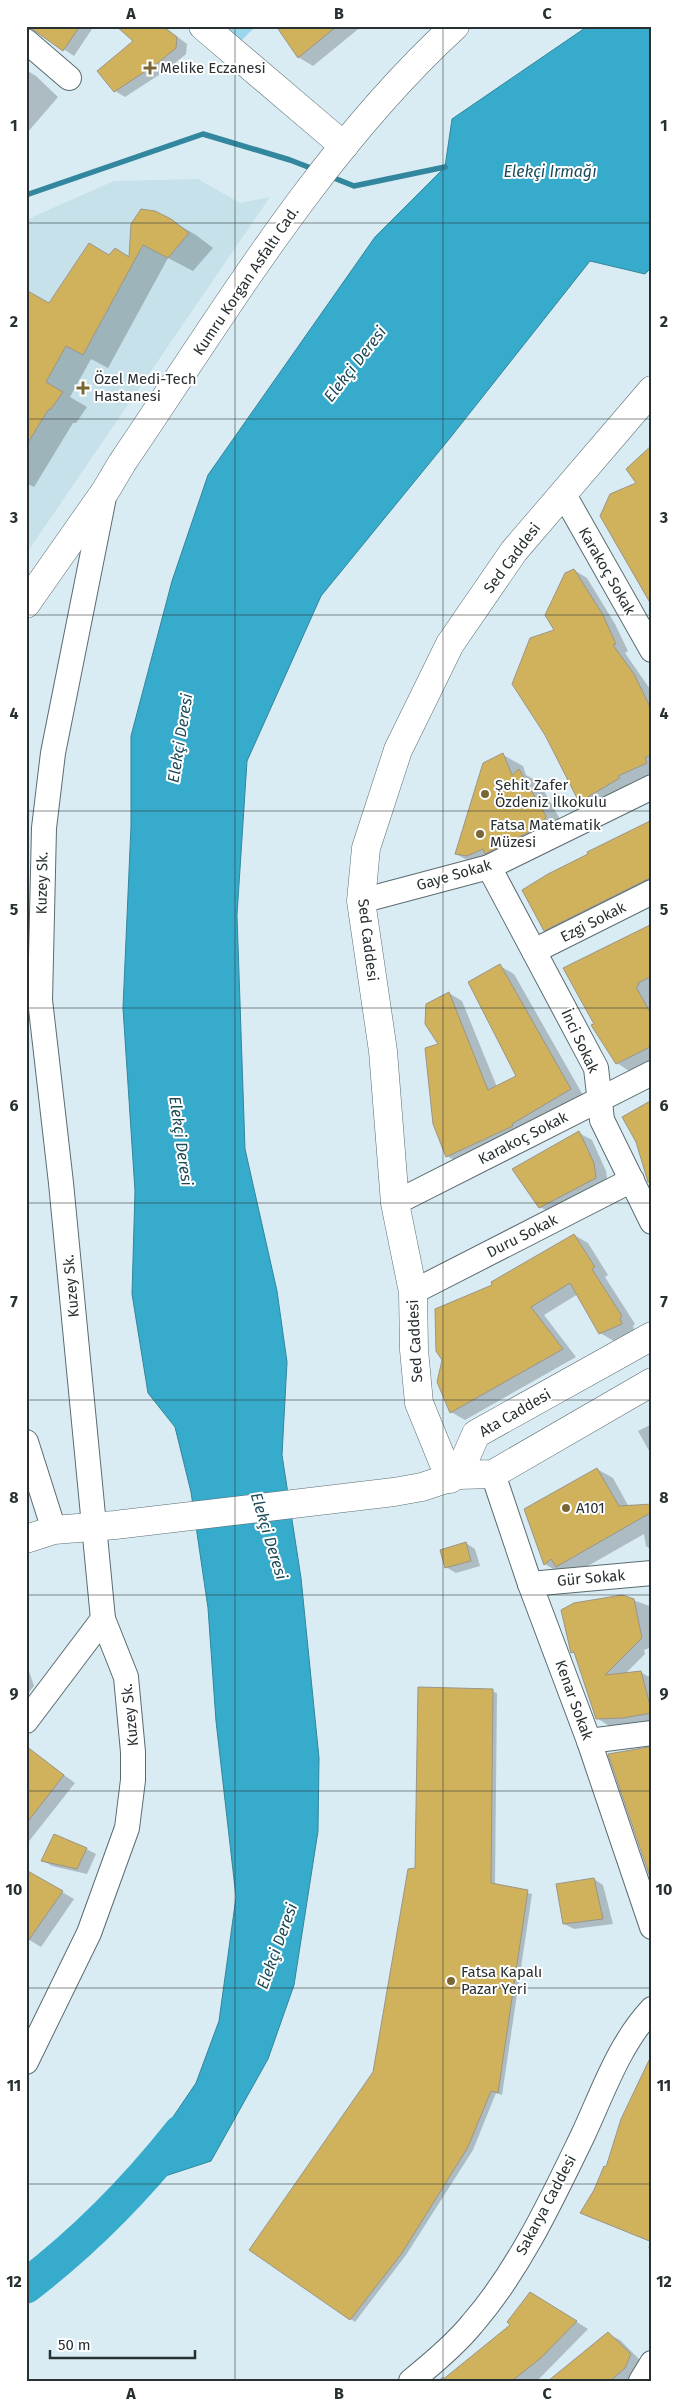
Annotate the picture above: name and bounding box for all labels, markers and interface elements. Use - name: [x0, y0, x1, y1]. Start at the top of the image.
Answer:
- text: A: [125, 4, 136, 23]
- text: B: [334, 4, 344, 23]
- text: C: [542, 4, 552, 23]
- place label: Melike Eczanesi: [160, 59, 266, 77]
- marker: Melike Eczanesi: [144, 62, 156, 74]
- text: 1: [10, 116, 18, 135]
- text: 1: [660, 116, 668, 135]
- water label: Elekçi Irmağı: [503, 162, 597, 182]
- street label: Kumru Korgan Asfaltı Cad.: [189, 203, 303, 359]
- text: 2: [10, 312, 18, 331]
- text: 2: [660, 312, 668, 331]
- water label: Elekçi Deresi: [320, 322, 391, 406]
- place label: Özel Medi-Tech Hastanesi: [94, 370, 197, 405]
- marker: Özel Medi-Tech Hastanesi: [76, 381, 90, 395]
- text: 3: [9, 508, 18, 527]
- text: 3: [659, 508, 668, 527]
- street label: Sed Caddesi: [480, 519, 544, 597]
- street label: Karakoç Sokak: [575, 524, 639, 618]
- water label: Elekçi Deresi: [164, 691, 198, 784]
- text: 4: [9, 704, 19, 723]
- text: 4: [659, 704, 669, 723]
- place label: Şehit Zafer Özdeniz İlkokulu: [495, 776, 607, 811]
- marker: Şehit Zafer Özdeniz İlkokulu: [479, 788, 491, 800]
- place label: Fatsa Matematik Müzesi: [490, 816, 601, 851]
- marker: Fatsa Matematik Müzesi: [474, 828, 486, 840]
- street label: Kuzey Sk.: [32, 851, 52, 915]
- street label: Gaye Sokak: [414, 856, 494, 894]
- street label: Sed Caddesi: [354, 898, 382, 982]
- street label: Ezgi Sokak: [557, 898, 629, 946]
- text: 5: [10, 900, 19, 919]
- text: 5: [660, 900, 669, 919]
- street label: İnci Sokak: [557, 1006, 603, 1076]
- water label: Elekçi Deresi: [164, 1095, 197, 1188]
- text: 6: [9, 1096, 19, 1115]
- text: 6: [659, 1096, 669, 1115]
- street label: Karakoç Sokak: [475, 1108, 571, 1168]
- street label: Duru Sokak: [484, 1210, 561, 1262]
- street label: Kuzey Sk.: [59, 1254, 83, 1318]
- text: 7: [10, 1292, 18, 1311]
- text: 7: [660, 1292, 668, 1311]
- street label: Sed Caddesi: [404, 1299, 426, 1383]
- street label: Ata Caddesi: [476, 1385, 554, 1441]
- text: 8: [9, 1488, 19, 1507]
- text: 8: [659, 1488, 669, 1507]
- water label: Elekçi Deresi: [246, 1490, 291, 1583]
- place label: A101: [576, 1499, 605, 1517]
- marker: A101: [560, 1502, 572, 1514]
- street label: Gür Sokak: [556, 1566, 626, 1590]
- street label: Kenar Sokak: [551, 1658, 597, 1743]
- street label: Kuzey Sk.: [118, 1683, 142, 1747]
- text: 9: [10, 1684, 19, 1703]
- text: 9: [660, 1684, 669, 1703]
- text: 10: [6, 1880, 22, 1899]
- text: 10: [656, 1880, 672, 1899]
- water label: Elekçi Deresi: [253, 1900, 302, 1992]
- place label: Fatsa Kapalı Pazar Yeri: [461, 1963, 542, 1998]
- marker: Fatsa Kapalı Pazar Yeri: [445, 1975, 457, 1987]
- text: 11: [7, 2076, 21, 2095]
- text: 11: [657, 2076, 671, 2095]
- street label: Sakarya Caddesi: [512, 2152, 580, 2258]
- text: 12: [6, 2272, 22, 2291]
- text: 12: [656, 2272, 672, 2291]
- scale bar: [50, 2327, 195, 2359]
- text: 50 m: [58, 2336, 91, 2354]
- text: A: [125, 2384, 136, 2403]
- text: B: [334, 2384, 344, 2403]
- text: C: [542, 2384, 552, 2403]

